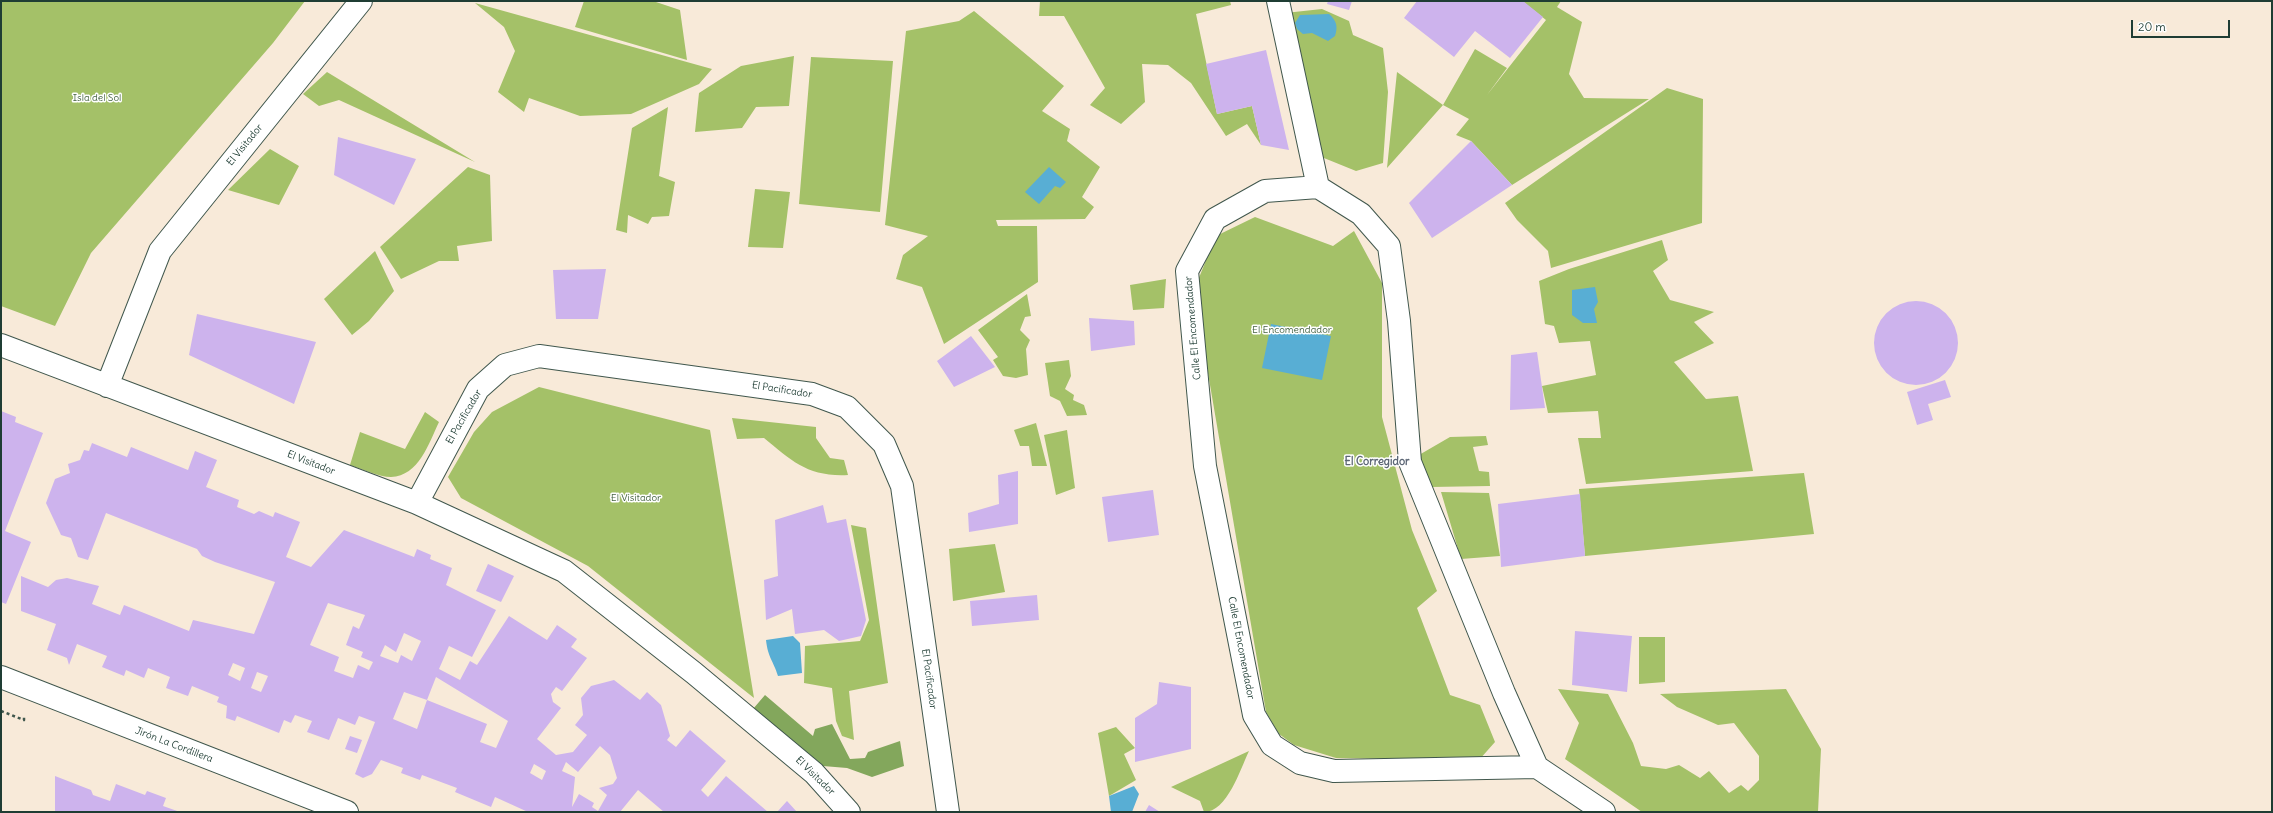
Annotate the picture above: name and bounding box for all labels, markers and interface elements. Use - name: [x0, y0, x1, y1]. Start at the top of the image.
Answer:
- scale bar: [2133, 12, 2232, 38]
- text: 20 m: [2138, 19, 2166, 34]
- park label: Isla del Sol: [73, 92, 121, 104]
- street label: El Visitador: [224, 122, 266, 168]
- street label: Calle El Encomendador: [1182, 276, 1204, 380]
- park label: El Encomendador: [1252, 324, 1332, 336]
- street label: El Pacificador: [751, 379, 813, 401]
- street label: El Pacificador: [444, 388, 484, 446]
- street label: El Visitador: [285, 448, 337, 478]
- district label: El Corregidor: [1344, 455, 1410, 469]
- park label: El Visitador: [611, 492, 661, 504]
- street label: Calle El Encomendador: [1225, 596, 1257, 700]
- street label: El Pacificador: [919, 648, 939, 710]
- street label: Jirón La Cordillera: [133, 725, 215, 765]
- street label: El Visitador: [793, 754, 837, 798]

